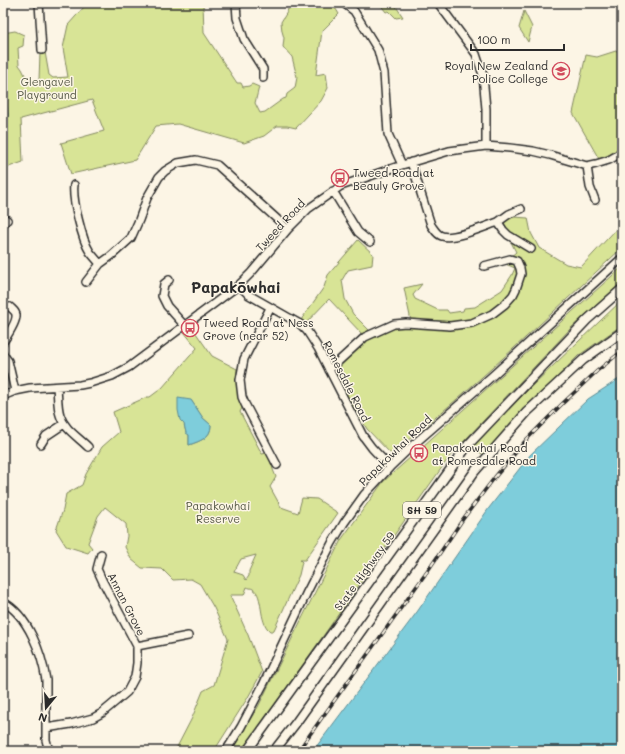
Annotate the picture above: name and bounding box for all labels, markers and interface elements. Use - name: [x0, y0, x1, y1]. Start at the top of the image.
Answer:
- scale bar: [471, 26, 564, 52]
- text: 100 m: [477, 31, 511, 47]
- place label: Royal New Zealand Police College: [445, 58, 548, 86]
- school or university icon: Royal New Zealand Police College: [551, 61, 571, 81]
- park label: Glengavel Playground: [17, 74, 77, 102]
- place label: Tweed Road at Beauly Grove: [353, 165, 435, 193]
- bus stop icon: Tweed Road at Beauly Grove: [330, 168, 350, 188]
- street label: Tweed Road: [252, 196, 308, 254]
- district label: Papakōwhai: [191, 277, 281, 297]
- place label: Tweed Road at Ness Grove (near 52): [203, 315, 314, 343]
- bus stop icon: Tweed Road at Ness Grove (near 52): [180, 318, 200, 338]
- street label: Romesdale Road: [320, 338, 374, 424]
- street label: Papakowhai Road: [355, 411, 435, 489]
- place label: Papakowhai Road at Romesdale Road: [432, 440, 536, 468]
- bus stop icon: Papakowhai Road at Romesdale Road: [409, 443, 429, 463]
- park label: Papakowhai Reserve: [186, 498, 250, 526]
- road number: SH 59: [403, 502, 441, 518]
- street label: State Highway 59: [330, 528, 398, 614]
- street label: Annan Grove: [105, 570, 149, 638]
- north arrow: [26, 688, 66, 728]
- text: N: [36, 710, 49, 726]

